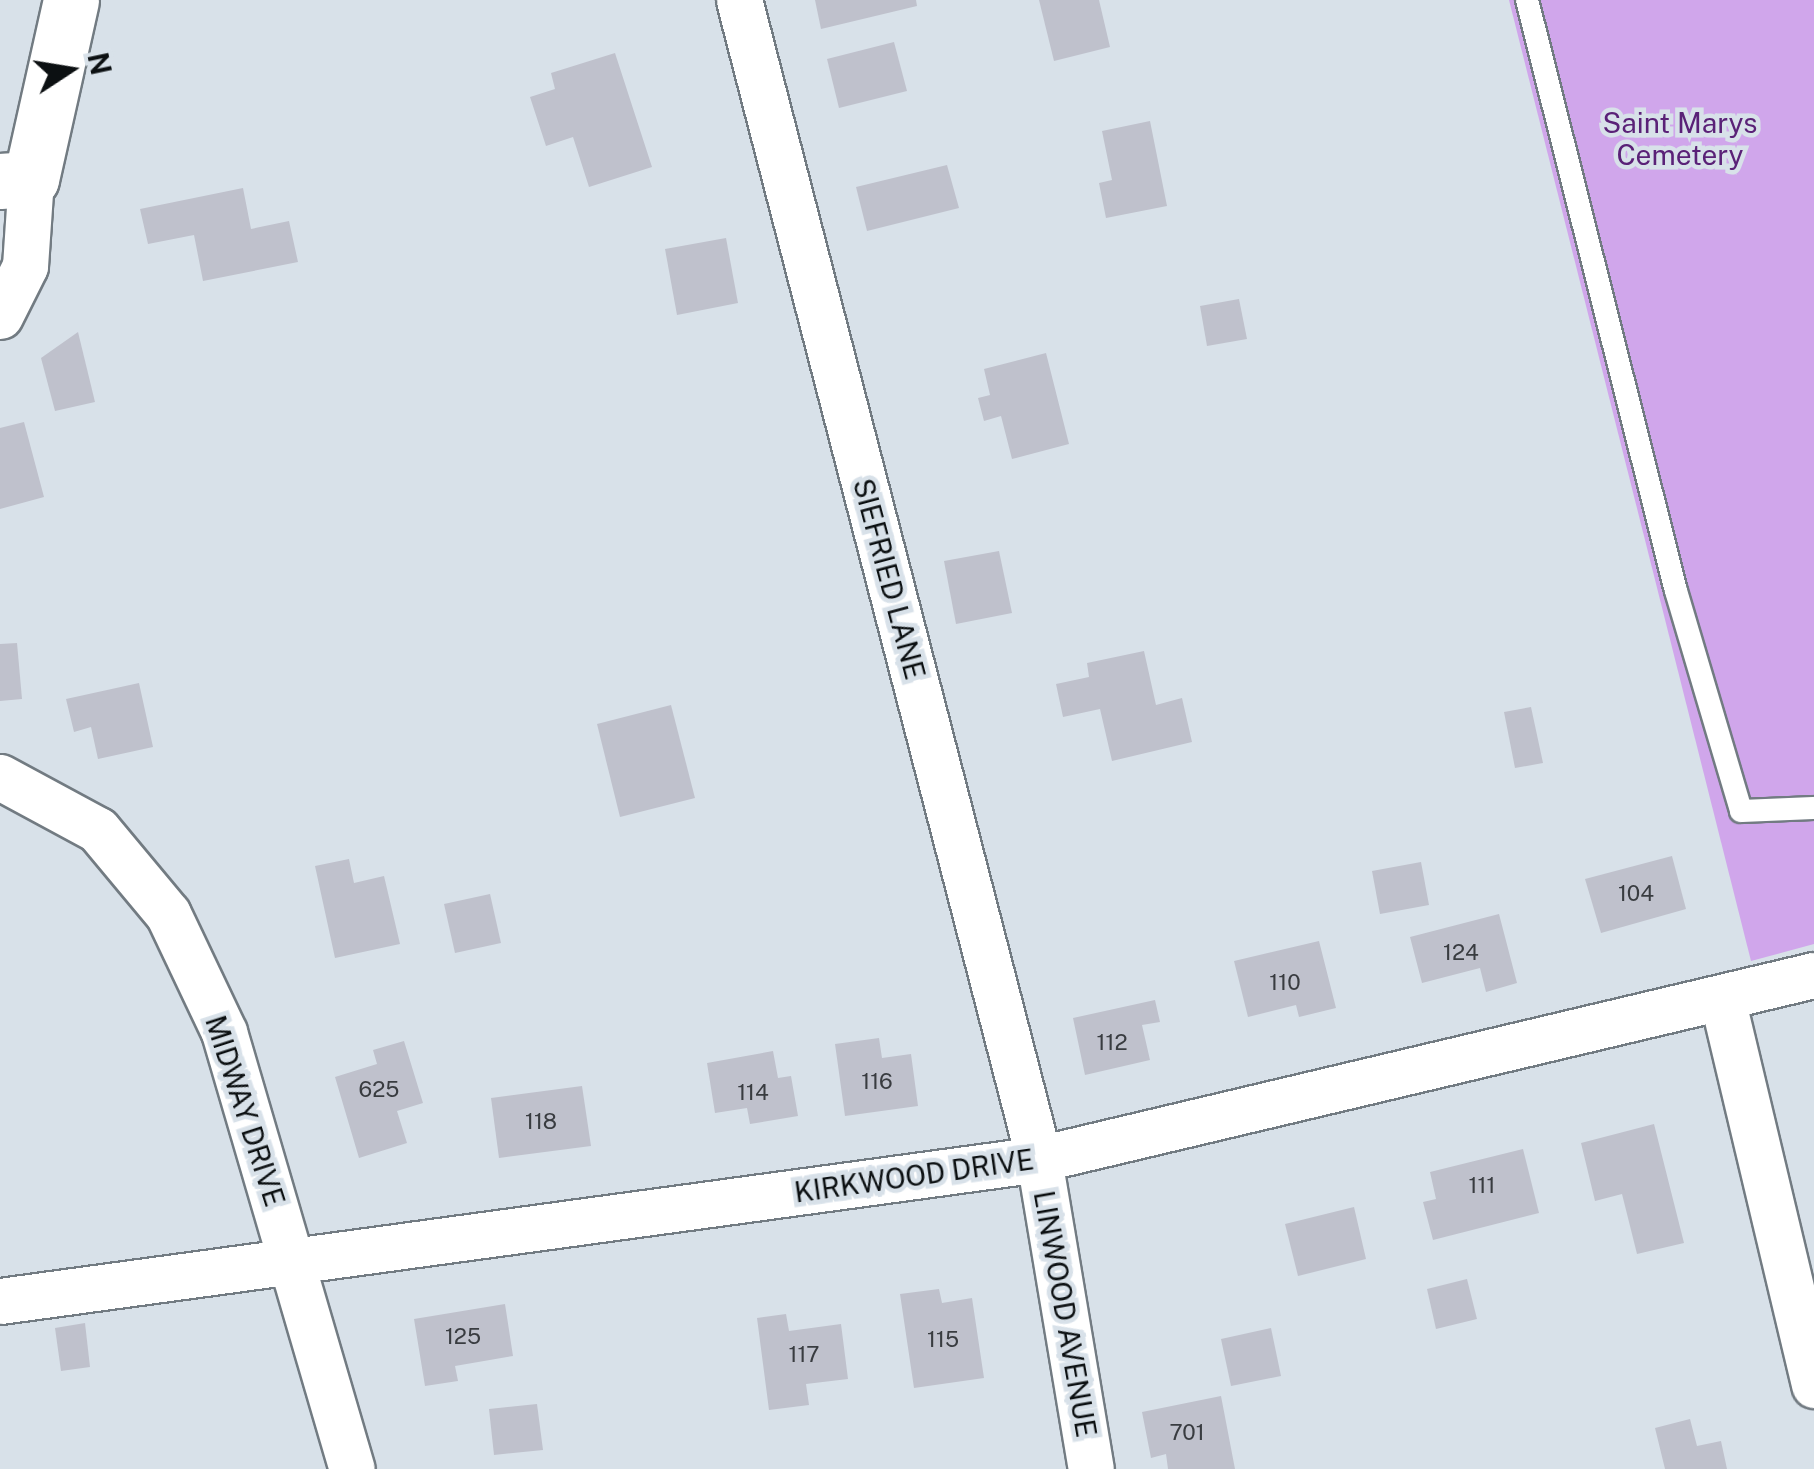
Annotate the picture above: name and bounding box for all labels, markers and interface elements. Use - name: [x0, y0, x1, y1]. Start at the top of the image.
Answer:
- north arrow: [20, 20, 120, 120]
- text: N: [81, 50, 118, 78]
- park label: Saint Marys Cemetery: [1603, 106, 1757, 172]
- street label: SIEFRIED LANE: [846, 475, 932, 683]
- house number: 104: [1618, 881, 1654, 907]
- house number: 124: [1443, 940, 1479, 966]
- house number: 110: [1269, 970, 1301, 996]
- street label: MIDWAY DRIVE: [198, 1011, 292, 1211]
- house number: 112: [1096, 1030, 1128, 1056]
- house number: 116: [861, 1069, 893, 1095]
- house number: 625: [359, 1077, 399, 1103]
- house number: 114: [737, 1080, 769, 1106]
- house number: 118: [525, 1109, 557, 1135]
- street label: KIRKWOOD DRIVE: [792, 1143, 1036, 1209]
- house number: 111: [1469, 1173, 1495, 1199]
- street label: LINWOOD AVENUE: [1027, 1188, 1103, 1440]
- house number: 125: [445, 1324, 481, 1350]
- house number: 115: [927, 1327, 959, 1353]
- house number: 117: [788, 1342, 820, 1368]
- house number: 701: [1169, 1420, 1205, 1446]

